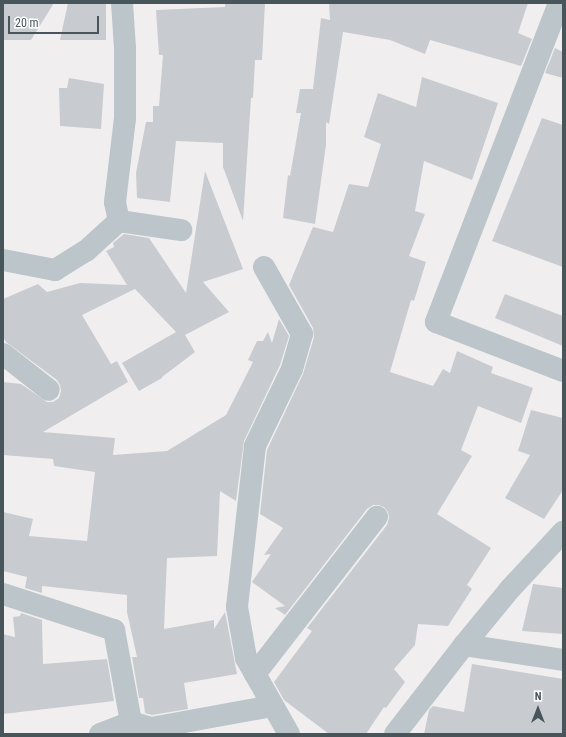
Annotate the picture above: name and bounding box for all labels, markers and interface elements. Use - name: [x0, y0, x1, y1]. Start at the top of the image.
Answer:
- scale bar: [10, 8, 101, 34]
- text: 20 m: [15, 16, 39, 30]
- north arrow: [518, 689, 558, 729]
- text: N: [535, 690, 541, 703]

